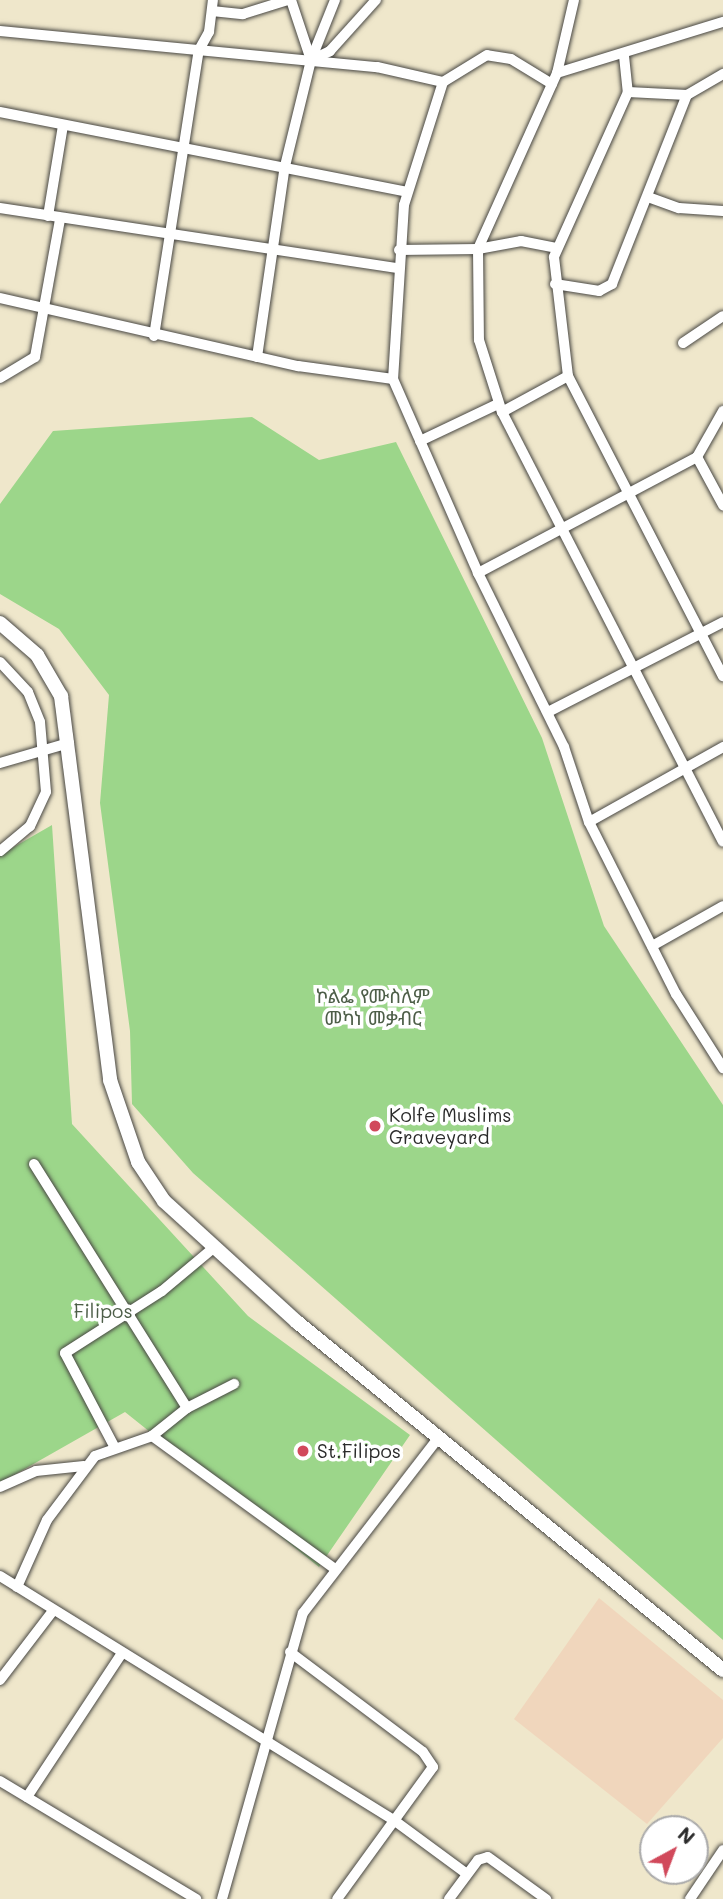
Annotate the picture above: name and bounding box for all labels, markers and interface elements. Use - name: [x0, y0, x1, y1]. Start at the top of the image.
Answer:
- park label: ኮልፌ የሙስሊም መካነ መቃብር: [316, 985, 430, 1029]
- place label: Kolfe Muslims Graveyard: [389, 1104, 512, 1148]
- marker: Kolfe Muslims Graveyard: [367, 1118, 383, 1134]
- park label: Filipos: [73, 1300, 133, 1322]
- place label: St.Filipos: [317, 1440, 401, 1462]
- marker: St.Filipos: [295, 1443, 311, 1459]
- north arrow: [639, 1815, 709, 1885]
- text: N: [673, 1821, 700, 1849]

